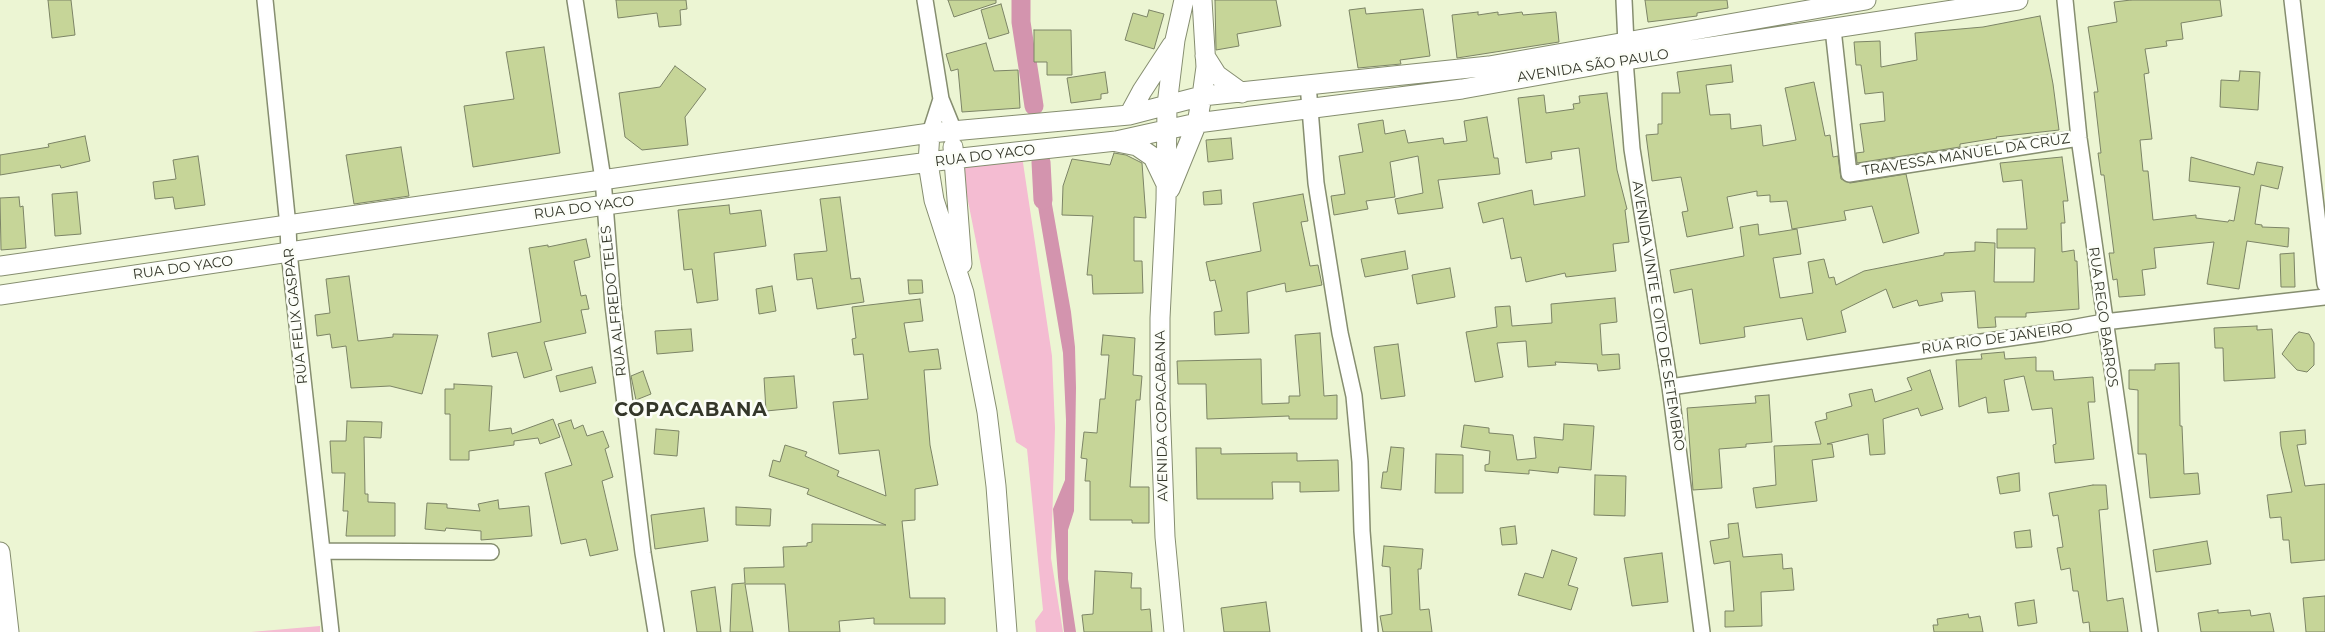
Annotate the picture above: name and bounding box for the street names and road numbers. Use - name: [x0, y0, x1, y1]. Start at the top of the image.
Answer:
- street label: AVENIDA SÃO PAULO: [1516, 46, 1670, 86]
- street label: TRAVESSA MANUEL DA CRUZ: [1861, 130, 2071, 180]
- street label: RUA DO YACO: [934, 142, 1036, 170]
- street label: AVENIDA VINTE E OITO DE SETEMBRO: [1628, 180, 1688, 452]
- street label: RUA DO YACO: [533, 193, 635, 223]
- street label: RUA ALFREDO TELES: [598, 225, 630, 377]
- street label: RUA REGO BARROS: [2085, 246, 2121, 388]
- street label: RUA FELIX GASPAR: [280, 247, 312, 385]
- street label: RUA DO YACO: [132, 253, 234, 283]
- street label: RUA RIO DE JANEIRO: [1920, 320, 2074, 358]
- street label: AVENIDA COPACABANA: [1152, 330, 1172, 502]

